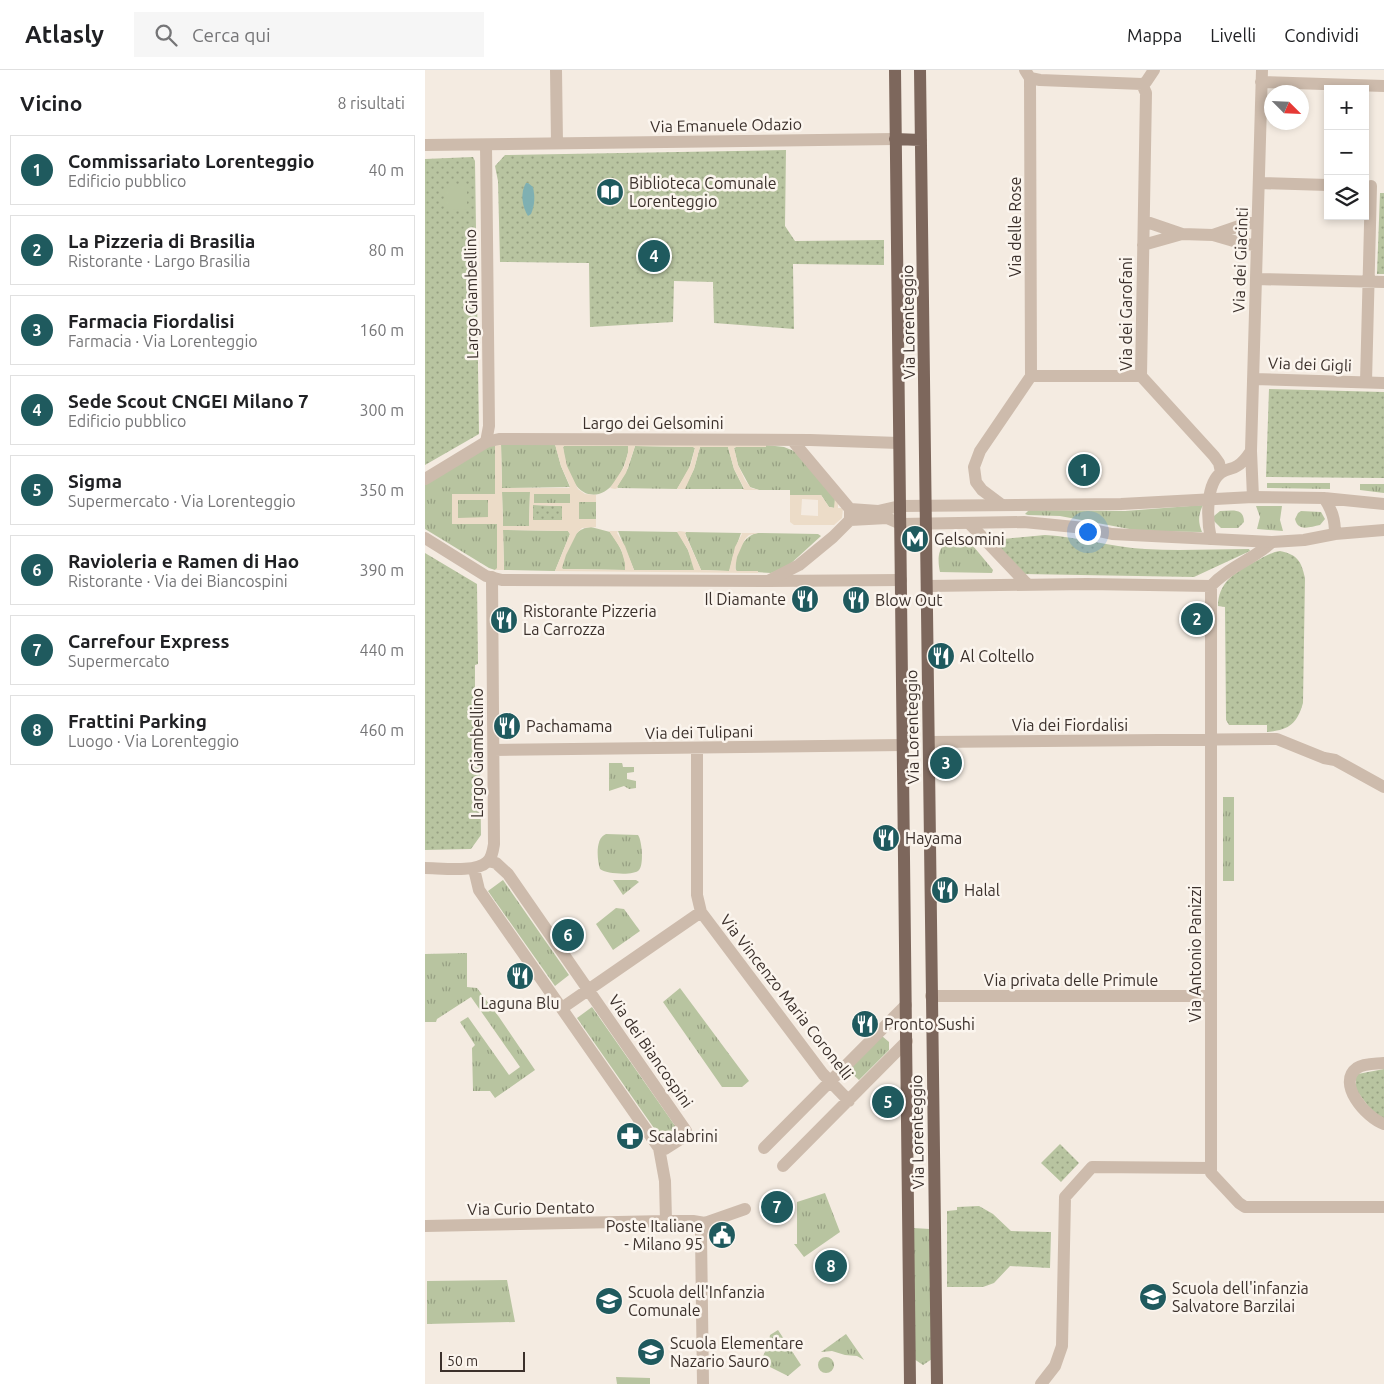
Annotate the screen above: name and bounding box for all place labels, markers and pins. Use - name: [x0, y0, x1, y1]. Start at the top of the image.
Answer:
- place label: Biblioteca Comunale Lorenteggio: [629, 174, 777, 210]
- library icon: Biblioteca Comunale Lorenteggio: [595, 177, 625, 207]
- pin: 4: [638, 237, 670, 275]
- pin: 1: [1068, 451, 1100, 489]
- metro station icon: Gelsomini: [900, 524, 930, 554]
- place label: Gelsomini: [934, 530, 1005, 548]
- restaurant icon: Il Diamante: [790, 584, 820, 614]
- restaurant icon: Blow Out: [841, 585, 871, 615]
- place label: Il Diamante: [704, 590, 786, 608]
- place label: Blow Out: [875, 591, 943, 609]
- pin: 2: [1181, 600, 1213, 638]
- place label: Ristorante Pizzeria La Carrozza: [523, 602, 657, 638]
- restaurant icon: Ristorante Pizzeria La Carrozza: [489, 605, 519, 635]
- restaurant icon: Al Coltello: [926, 641, 956, 671]
- place label: Al Coltello: [960, 647, 1034, 665]
- restaurant icon: Pachamama: [492, 711, 522, 741]
- place label: Pachamama: [526, 717, 613, 735]
- pin: 3: [930, 744, 962, 782]
- restaurant icon: Hayama: [871, 823, 901, 853]
- place label: Hayama: [905, 829, 962, 847]
- restaurant icon: Halal: [930, 875, 960, 905]
- place label: Halal: [964, 881, 1000, 899]
- pin: 6: [552, 916, 584, 954]
- restaurant icon: Laguna Blu: [505, 961, 535, 991]
- place label: Laguna Blu: [480, 994, 560, 1012]
- restaurant icon: Pronto Sushi: [850, 1009, 880, 1039]
- place label: Pronto Sushi: [884, 1015, 975, 1033]
- pin: 5: [872, 1083, 904, 1121]
- pharmacy icon: Scalabrini: [615, 1121, 645, 1151]
- place label: Scalabrini: [649, 1127, 718, 1145]
- pin: 7: [761, 1188, 793, 1226]
- place label: Poste Italiane - Milano 95: [606, 1217, 703, 1253]
- public building icon: Poste Italiane - Milano 95: [707, 1220, 737, 1250]
- pin: 8: [815, 1247, 847, 1285]
- place label: Scuola dell'infanzia Salvatore Barzilai: [1172, 1279, 1309, 1315]
- school or university icon: Scuola dell'infanzia Salvatore Barzilai: [1138, 1282, 1168, 1312]
- place label: Scuola dell'Infanzia Comunale: [628, 1283, 765, 1319]
- school or university icon: Scuola dell'Infanzia Comunale: [594, 1286, 624, 1316]
- place label: Scuola Elementare Nazario Sauro: [670, 1334, 804, 1370]
- school or university icon: Scuola Elementare Nazario Sauro: [636, 1337, 666, 1367]

